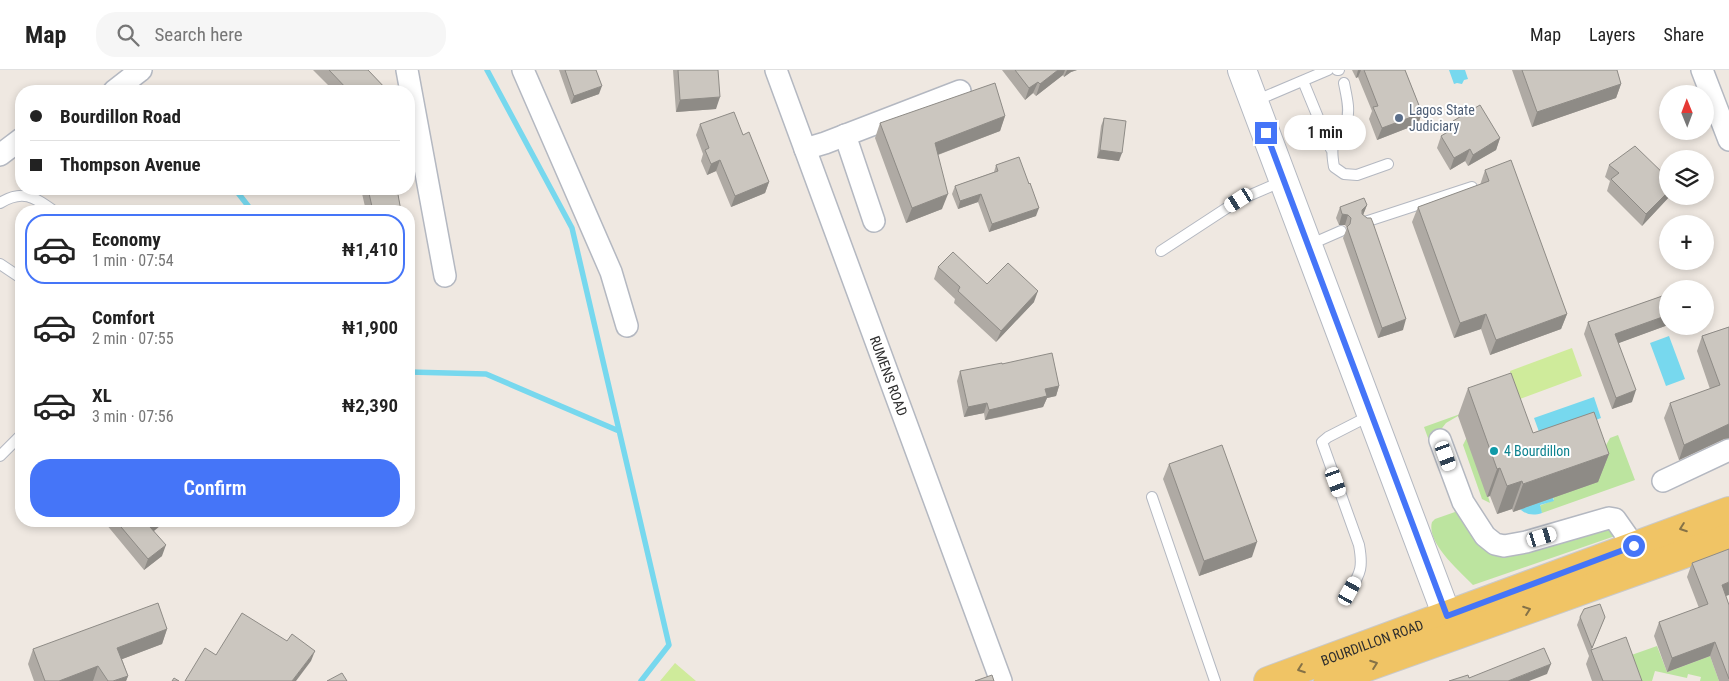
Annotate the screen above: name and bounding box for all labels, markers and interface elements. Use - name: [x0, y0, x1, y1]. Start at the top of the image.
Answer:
- search box: [96, 12, 446, 57]
- text: Map: [25, 21, 66, 49]
- icon: search: [114, 21, 142, 49]
- text: Search here: [154, 23, 243, 46]
- text: Map: [1530, 24, 1561, 45]
- text: Layers: [1589, 24, 1636, 45]
- text: Share: [1664, 24, 1704, 45]
- north arrow: [1659, 85, 1714, 140]
- map controls: [1659, 85, 1714, 335]
- place label: Lagos State Judiciary: [1409, 102, 1475, 134]
- text: Bourdillon Road: [60, 105, 181, 128]
- marker: Lagos State Judiciary: [1393, 112, 1405, 124]
- callout: 1 min: [1284, 116, 1366, 150]
- route end: [1255, 122, 1277, 144]
- text: 1 min: [1307, 123, 1343, 142]
- button: layers: [1659, 150, 1714, 205]
- text: Thompson Avenue: [60, 153, 201, 176]
- car: [1222, 186, 1255, 214]
- button: +: [1659, 215, 1714, 270]
- icon: car: [32, 227, 77, 272]
- text: Economy: [92, 228, 161, 251]
- text: ₦1,410: [342, 238, 398, 261]
- text: 1 min · 07:54: [92, 251, 174, 270]
- button: −: [1659, 280, 1714, 335]
- icon: car: [32, 305, 77, 350]
- text: Comfort: [92, 306, 155, 329]
- text: ₦1,900: [342, 316, 398, 339]
- text: 2 min · 07:55: [92, 329, 174, 348]
- street label: RUMENS ROAD: [867, 334, 911, 418]
- icon: car: [32, 383, 77, 428]
- text: XL: [92, 384, 112, 407]
- text: ₦2,390: [342, 394, 398, 417]
- text: 3 min · 07:56: [92, 407, 174, 426]
- car: [1433, 439, 1458, 473]
- place label: 4 Bourdillon: [1504, 443, 1570, 459]
- marker: 4 Bourdillon: [1488, 445, 1500, 457]
- button: Confirm: [30, 459, 400, 517]
- car: [1323, 465, 1348, 499]
- one-way arrow: [1679, 522, 1688, 532]
- car: [1525, 525, 1558, 549]
- route start: [1623, 535, 1645, 557]
- car: [1336, 574, 1363, 608]
- one-way arrow: [1522, 605, 1530, 615]
- street label: BOURDILLON ROAD: [1319, 616, 1426, 669]
- one-way arrow: [1369, 660, 1377, 670]
- one-way arrow: [1297, 663, 1306, 673]

